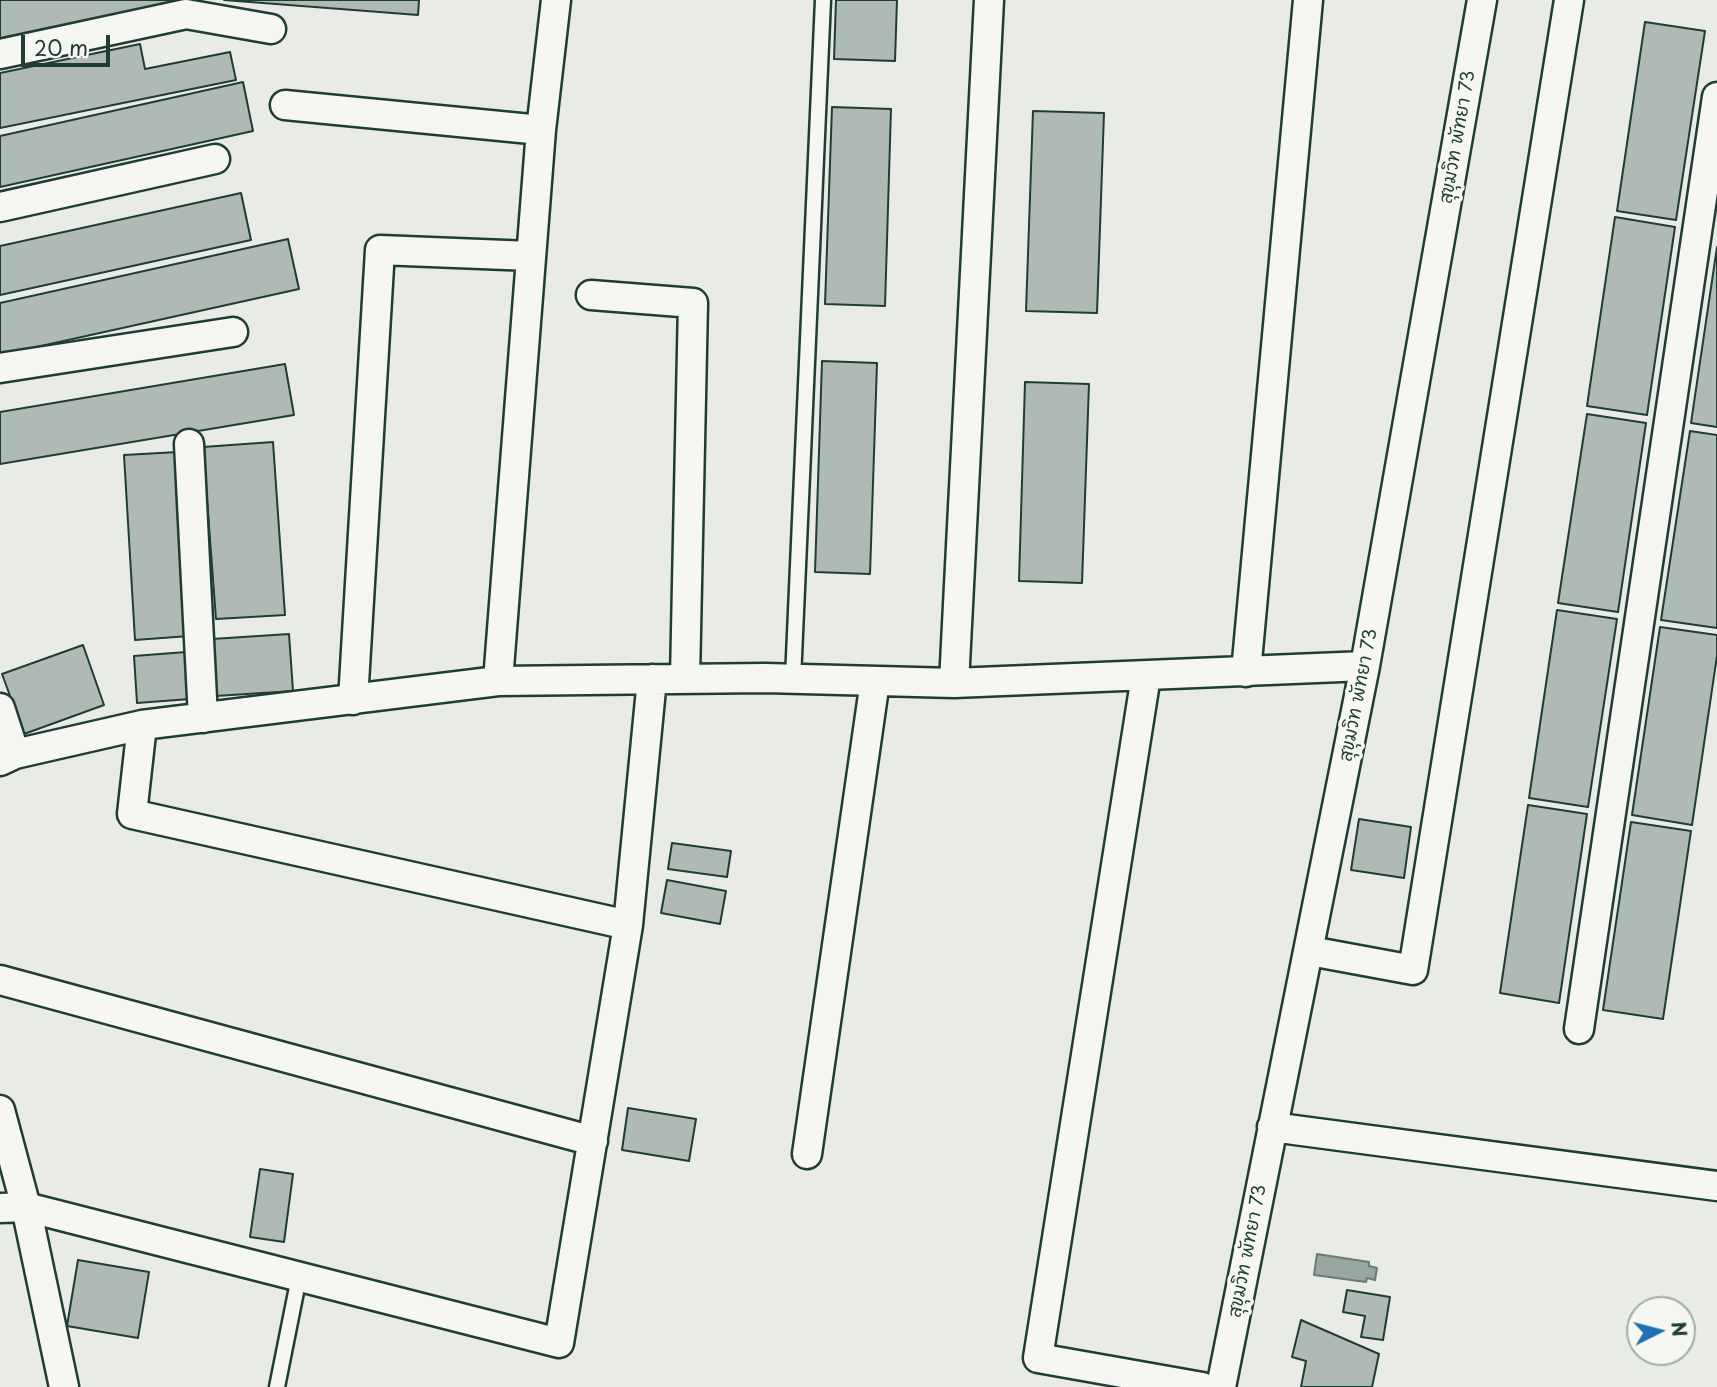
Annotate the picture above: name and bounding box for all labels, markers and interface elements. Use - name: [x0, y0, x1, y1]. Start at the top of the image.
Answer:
- scale bar: [24, 21, 114, 65]
- text: 20 m: [34, 31, 88, 63]
- street label: สุขุมวิท พัทยา 73: [1436, 69, 1480, 205]
- street label: สุขุมวิท พัทยา 73: [1336, 627, 1382, 763]
- street label: สุขุมวิท พัทยา 73: [1225, 1183, 1271, 1319]
- north arrow: [1626, 1296, 1696, 1366]
- text: N: [1665, 1320, 1695, 1338]

